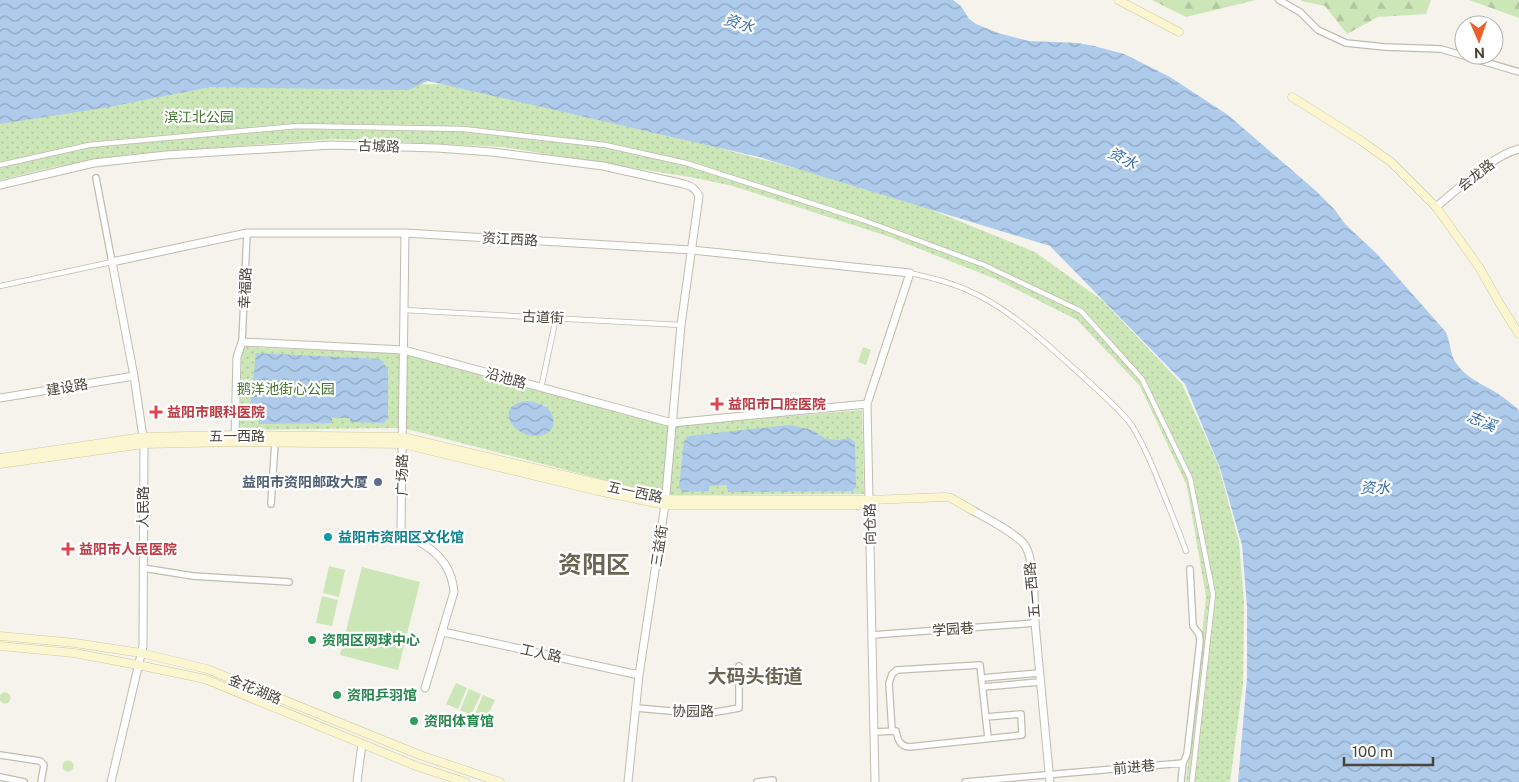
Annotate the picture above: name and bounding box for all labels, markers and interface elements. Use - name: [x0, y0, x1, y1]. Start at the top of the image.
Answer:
- water label: 资水: [722, 10, 757, 36]
- north arrow: [1454, 15, 1504, 65]
- text: N: [1474, 45, 1485, 61]
- park label: 滨江北公园: [164, 109, 234, 125]
- street label: 古城路: [358, 137, 400, 155]
- water label: 资水: [1106, 144, 1141, 173]
- street label: 会龙路: [1455, 156, 1497, 194]
- street label: 资江西路: [482, 230, 538, 248]
- street label: 幸福路: [236, 267, 254, 309]
- street label: 古道街: [522, 308, 564, 326]
- street label: 沿池路: [484, 365, 528, 391]
- street label: 建设路: [45, 375, 89, 399]
- park label: 鹅洋池街心公园: [237, 381, 335, 397]
- place label: 益阳市口腔医院: [728, 396, 826, 412]
- marker: 益阳市口腔医院: [710, 397, 724, 411]
- place label: 益阳市眼科医院: [167, 404, 265, 420]
- marker: 益阳市眼科医院: [149, 405, 163, 419]
- water label: 志溪: [1465, 407, 1501, 435]
- street label: 五一西路: [209, 428, 265, 444]
- street label: 广场路: [394, 454, 410, 496]
- place label: 益阳市资阳邮政大厦: [242, 474, 368, 490]
- marker: 益阳市资阳邮政大厦: [372, 476, 384, 488]
- street label: 五一西路: [606, 478, 664, 506]
- water label: 资水: [1360, 479, 1391, 496]
- street label: 人民路: [135, 486, 151, 528]
- street label: 向仓路: [862, 503, 878, 545]
- street label: 三益街: [648, 524, 670, 568]
- place label: 益阳市资阳区文化馆: [338, 529, 464, 545]
- marker: 益阳市资阳区文化馆: [322, 531, 334, 543]
- place label: 益阳市人民医院: [79, 541, 177, 557]
- marker: 益阳市人民医院: [61, 542, 75, 556]
- district label: 资阳区: [558, 550, 630, 578]
- street label: 五一西路: [1022, 561, 1042, 619]
- street label: 学园巷: [931, 620, 975, 638]
- place label: 资阳区网球中心: [322, 632, 420, 648]
- marker: 资阳区网球中心: [306, 634, 318, 646]
- street label: 工人路: [519, 641, 563, 665]
- district label: 大码头街道: [707, 665, 803, 687]
- street label: 金花湖路: [226, 671, 284, 707]
- place label: 资阳乒羽馆: [347, 687, 417, 703]
- marker: 资阳乒羽馆: [331, 689, 343, 701]
- street label: 协园路: [672, 703, 714, 719]
- place label: 资阳体育馆: [424, 713, 494, 729]
- marker: 资阳体育馆: [408, 715, 420, 727]
- scale bar: [1344, 734, 1433, 766]
- text: 100 m: [1352, 743, 1393, 760]
- street label: 前进巷: [1112, 757, 1156, 777]

